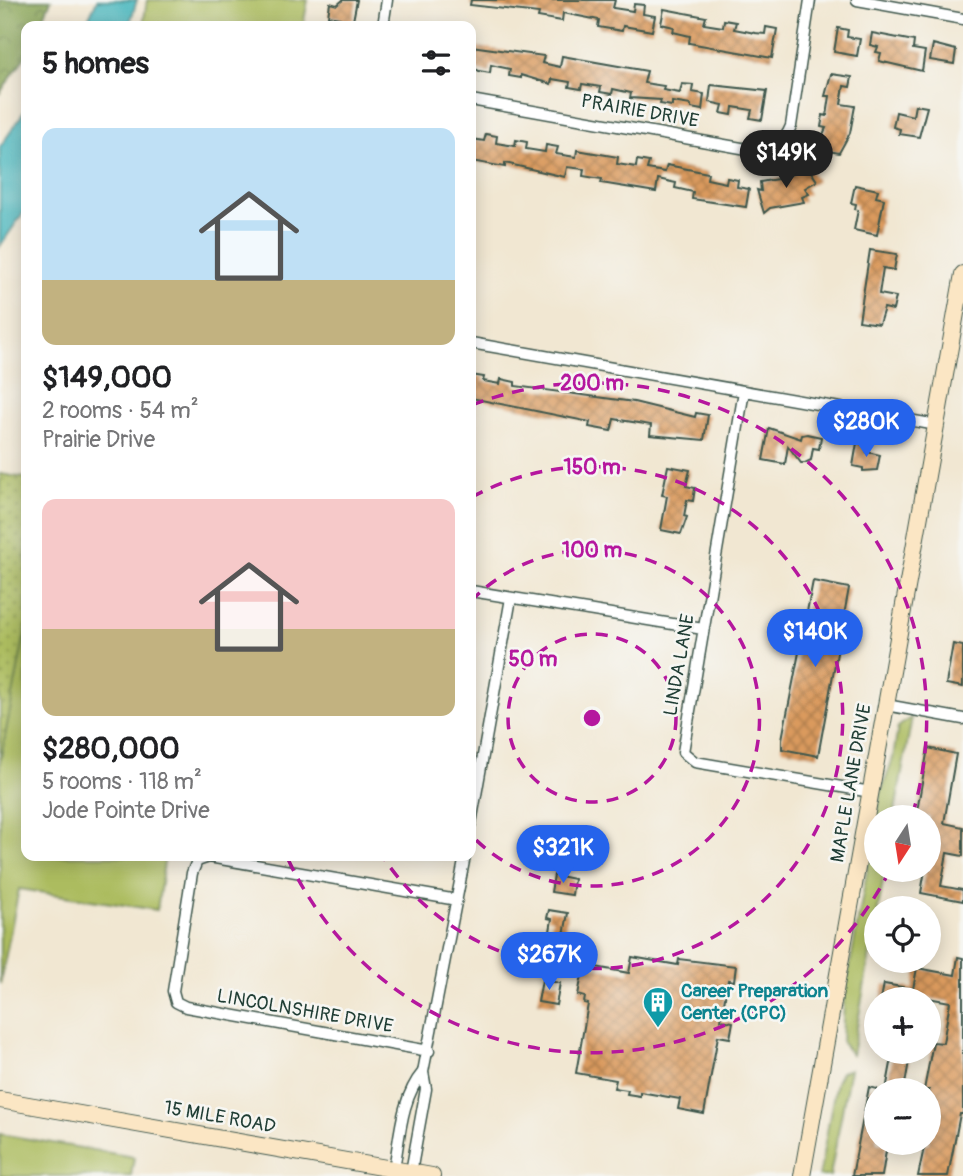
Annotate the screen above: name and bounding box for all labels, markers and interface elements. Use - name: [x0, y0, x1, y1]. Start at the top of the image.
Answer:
- icon: filters: [417, 44, 455, 82]
- text: 5 homes: [42, 45, 149, 82]
- street label: PRAIRIE DRIVE: [579, 89, 701, 133]
- pin: $149K: [737, 130, 835, 190]
- text: $149K: [756, 138, 816, 167]
- icon: home: [186, 173, 312, 299]
- text: $149,000: [42, 359, 172, 396]
- text: 200 m: [560, 370, 624, 397]
- text: 2 rooms · 54 m²: [42, 396, 199, 425]
- pin: $280K: [817, 400, 915, 459]
- text: $280K: [833, 407, 899, 436]
- text: Prairie Drive: [42, 425, 155, 454]
- text: 150 m: [563, 454, 621, 481]
- text: 100 m: [562, 537, 622, 564]
- icon: home: [186, 544, 312, 670]
- pin: $140K: [766, 610, 864, 669]
- street label: LINDA LANE: [658, 612, 700, 718]
- text: $140K: [783, 617, 847, 646]
- text: 50 m: [509, 646, 558, 673]
- street label: MAPLE LANE DRIVE: [825, 702, 877, 864]
- centre of rings: [580, 706, 604, 730]
- text: $280,000: [42, 730, 180, 767]
- text: 5 rooms · 118 m²: [42, 767, 202, 796]
- text: Jode Pointe Drive: [42, 796, 210, 825]
- north arrow: [864, 805, 942, 882]
- map controls: [864, 805, 941, 1155]
- pin: $321K: [514, 826, 612, 885]
- text: $321K: [532, 833, 594, 862]
- button: locate: [864, 896, 941, 973]
- pin: $267K: [500, 932, 598, 992]
- text: $267K: [517, 940, 581, 969]
- place label: Career Preparation Center (CPC): [681, 979, 828, 1025]
- street label: LINCOLNSHIRE DRIVE: [215, 984, 395, 1038]
- building icon: Career Preparation Center (CPC): [641, 985, 675, 1029]
- button: +: [864, 987, 941, 1064]
- button: −: [864, 1078, 941, 1155]
- street label: 15 MILE ROAD: [162, 1095, 278, 1139]

